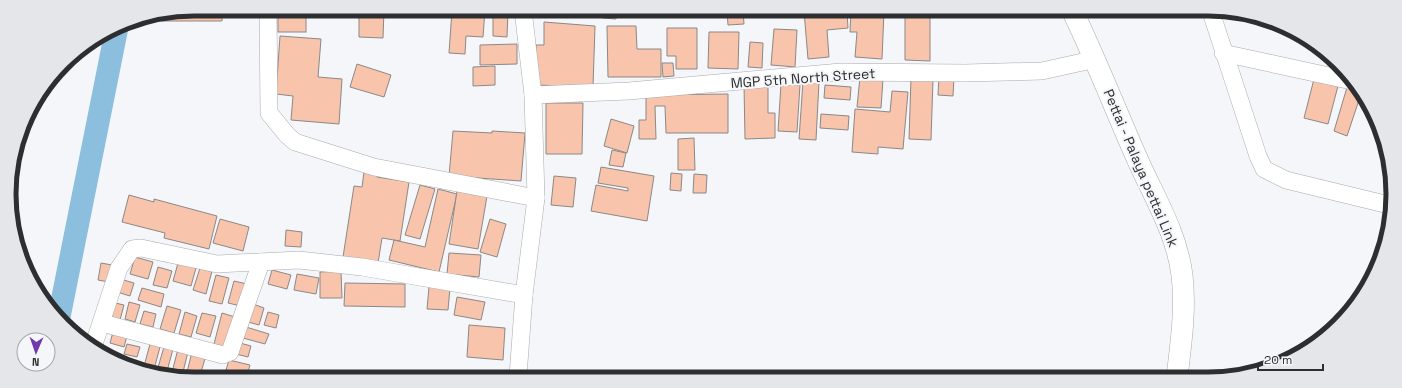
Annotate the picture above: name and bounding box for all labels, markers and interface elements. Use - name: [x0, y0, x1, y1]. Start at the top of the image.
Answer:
- street label: MGP 5th North Street: [730, 64, 876, 92]
- street label: Pettai - Palaya pettai Link: [1100, 86, 1183, 250]
- north arrow: [16, 332, 56, 372]
- scale bar: [1258, 346, 1323, 372]
- text: 20 m: [1264, 352, 1292, 368]
- text: N: [32, 355, 40, 369]

